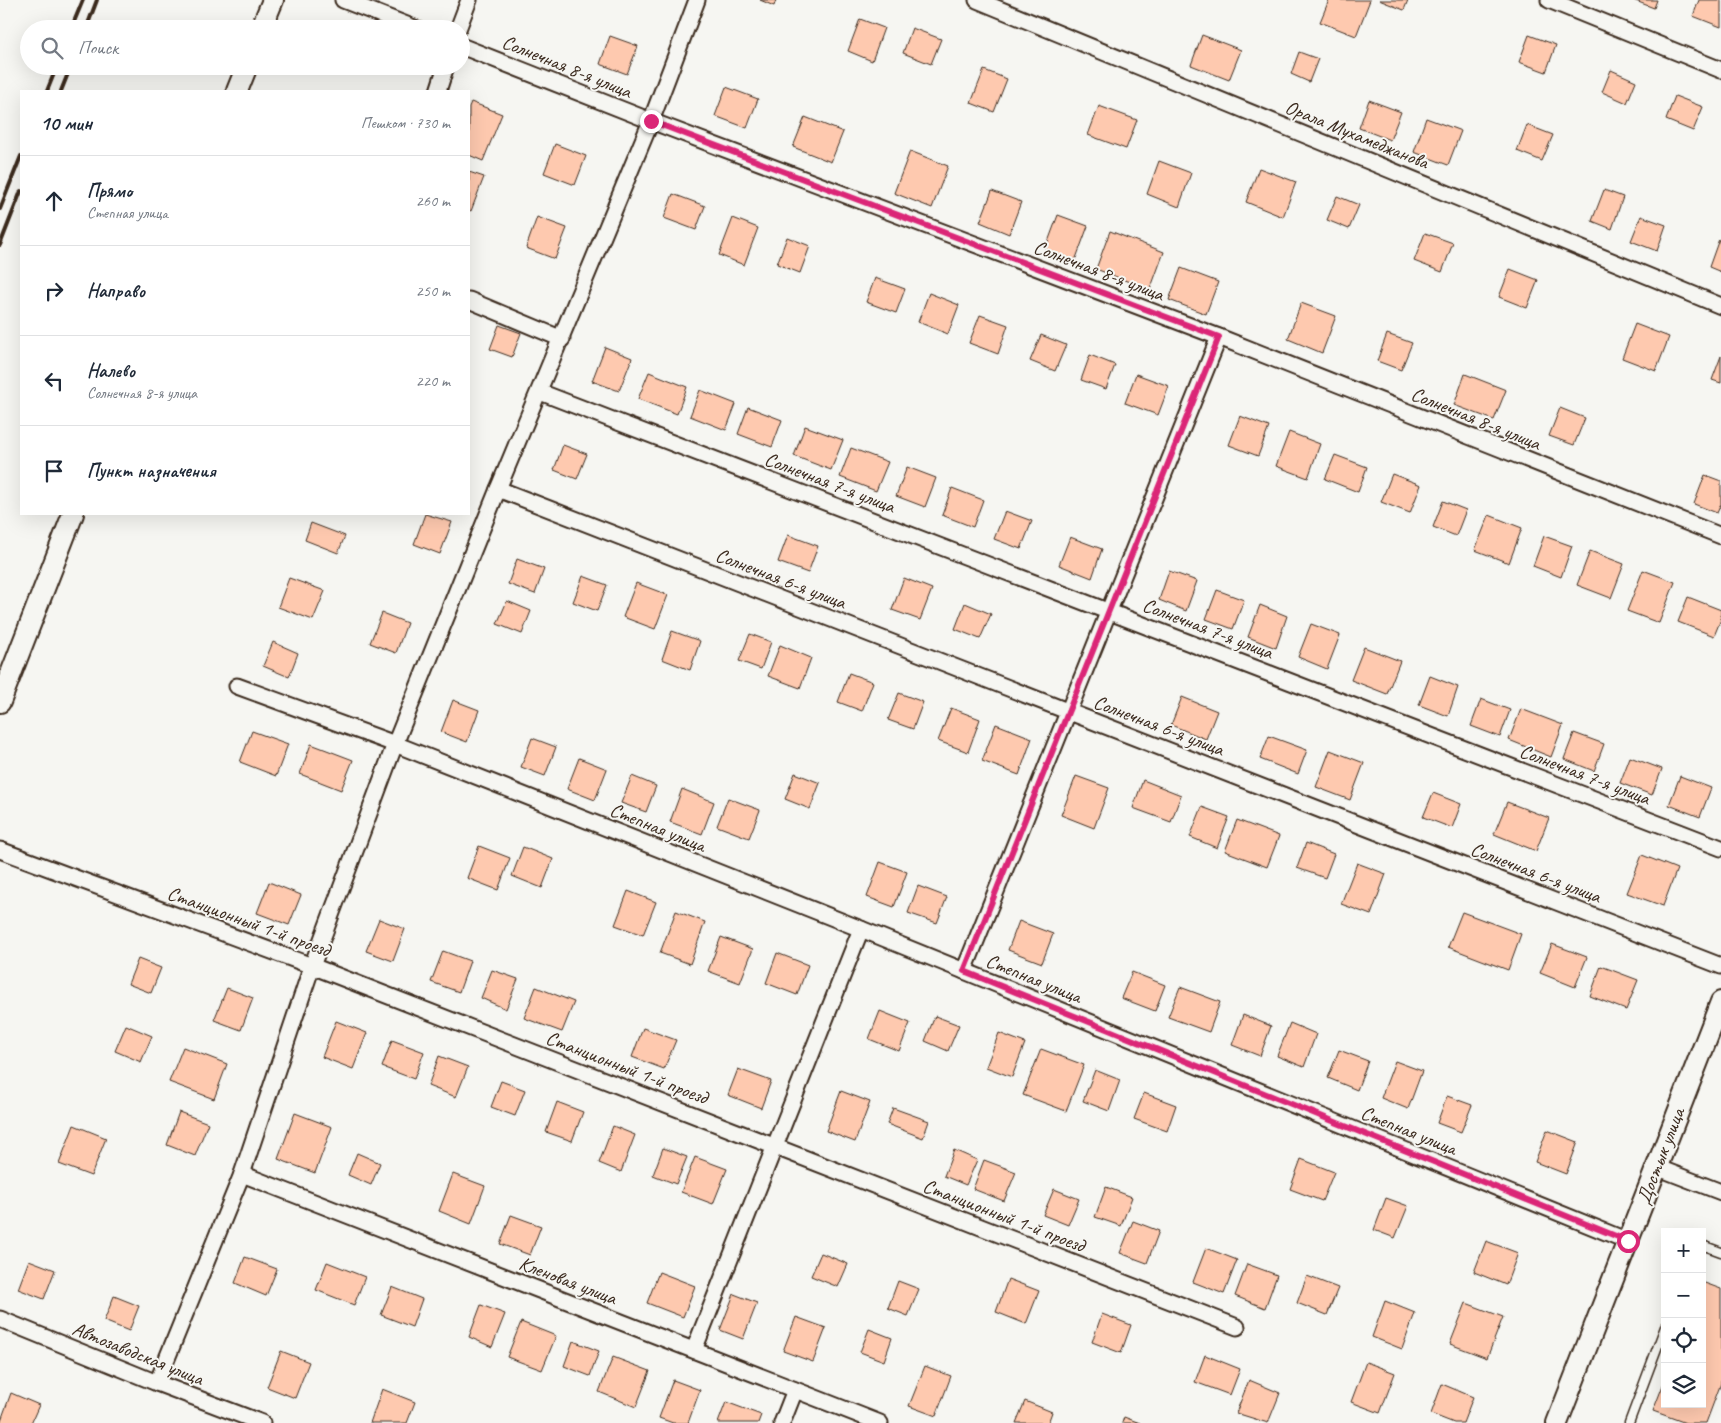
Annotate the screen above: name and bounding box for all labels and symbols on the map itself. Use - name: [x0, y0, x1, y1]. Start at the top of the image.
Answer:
- street label: Солнечная 8-я улица: [498, 29, 636, 104]
- street label: Орала Мухамеджанова: [1282, 94, 1434, 175]
- route end: [640, 110, 663, 133]
- street label: Солнечная 8-я улица: [1030, 234, 1169, 307]
- street label: Солнечная 8-я улица: [1407, 381, 1545, 456]
- street label: Солнечная 7-я улица: [761, 446, 900, 519]
- street label: Солнечная 6-я улица: [712, 542, 851, 615]
- street label: Солнечная 7-я улица: [1139, 592, 1278, 665]
- street label: Солнечная 6-я улица: [1090, 689, 1229, 762]
- street label: Солнечная 7-я улица: [1516, 738, 1655, 811]
- street label: Степная улица: [606, 797, 711, 859]
- street label: Солнечная 6-я улица: [1467, 836, 1606, 909]
- street label: Станционный 1-й проезд: [164, 880, 335, 963]
- street label: Степная улица: [982, 948, 1087, 1010]
- street label: Станционный 1-й проезд: [542, 1025, 713, 1111]
- street label: Степная улица: [1357, 1100, 1462, 1162]
- street label: Достык улица: [1631, 1103, 1691, 1208]
- street label: Станционный 1-й проезд: [919, 1173, 1090, 1259]
- route start: [1617, 1230, 1640, 1253]
- street label: Кленовая улица: [516, 1250, 621, 1311]
- street label: Автозаводская улица: [69, 1316, 209, 1392]

